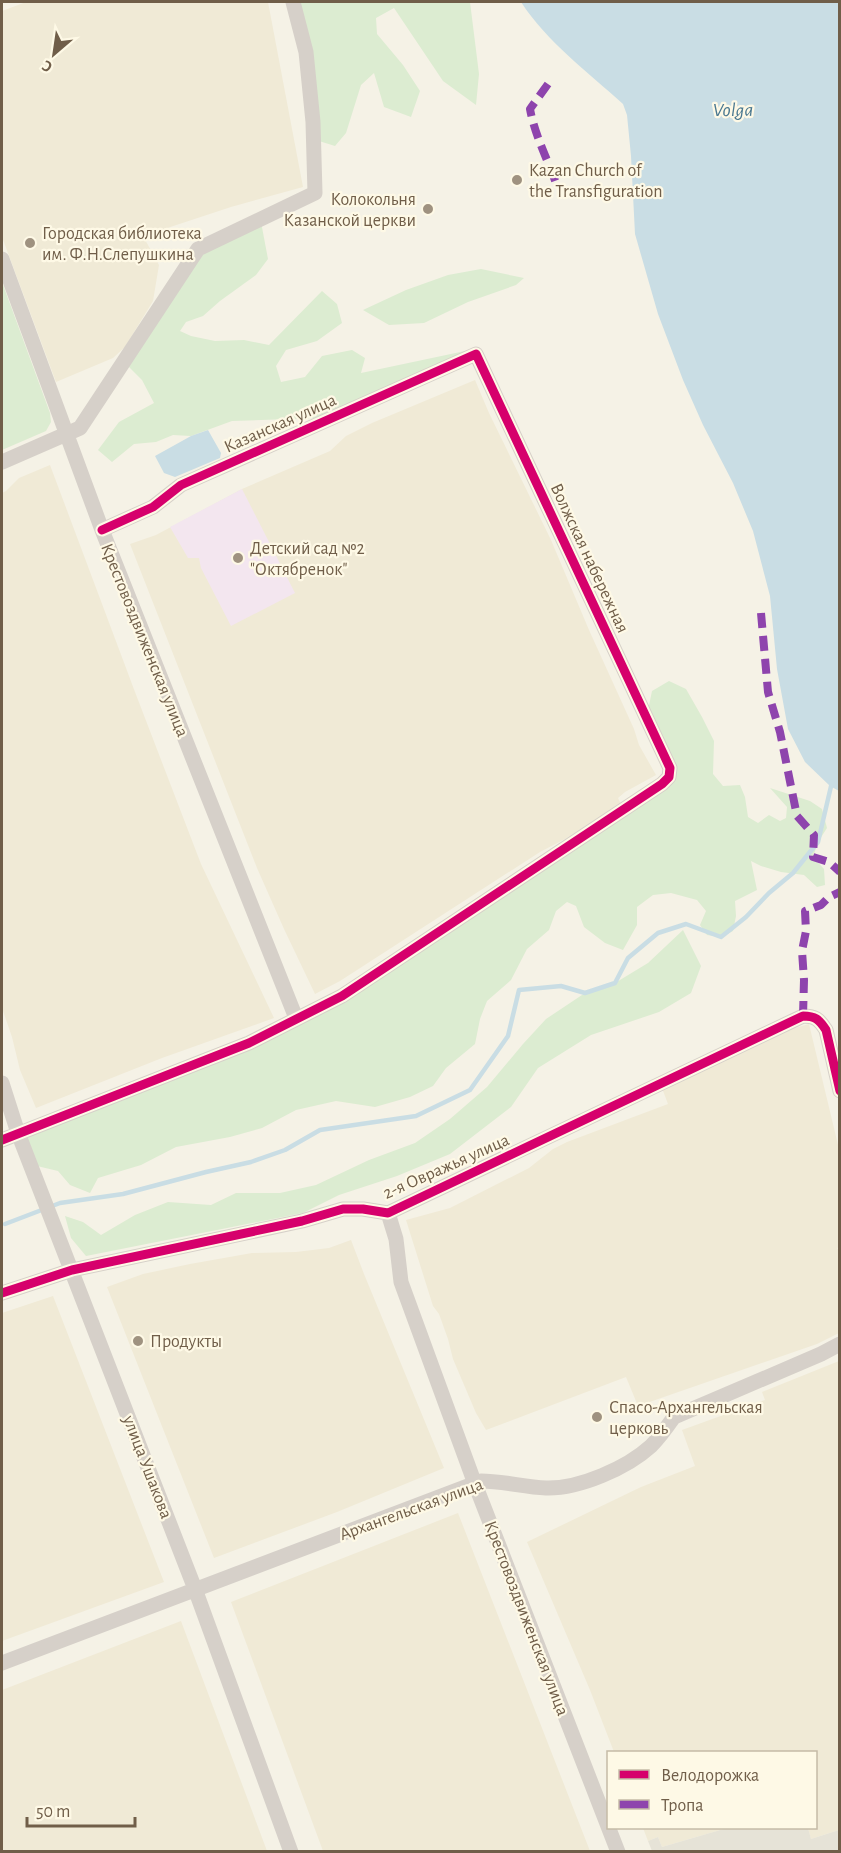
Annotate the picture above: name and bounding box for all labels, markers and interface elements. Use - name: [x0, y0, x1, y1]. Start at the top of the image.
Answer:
- north arrow: [24, 24, 84, 84]
- text: С: [39, 57, 55, 75]
- water label: Volga: [713, 100, 753, 120]
- place label: Kazan Church of the Transfiguration: [529, 162, 663, 201]
- marker: Kazan Church of the Transfiguration: [510, 173, 524, 187]
- place label: Колокольня Казанской церкви: [284, 191, 416, 230]
- marker: Колокольня Казанской церкви: [421, 202, 435, 216]
- place label: Городская библиотека им. Ф.Н.Слепушкина: [42, 224, 202, 264]
- marker: Городская библиотека им. Ф.Н.Слепушкина: [23, 236, 37, 250]
- street label: Казанская улица: [222, 391, 339, 457]
- street label: Волжская набережная: [547, 480, 633, 636]
- place label: Детский сад №2 "Октябренок": [250, 540, 365, 579]
- street label: Крестовоздвиженская улица: [97, 541, 191, 740]
- marker: Детский сад №2 "Октябренок": [231, 551, 245, 565]
- street label: 2-я Овражья улица: [381, 1131, 512, 1203]
- place label: Продукты: [150, 1333, 222, 1351]
- marker: Продукты: [131, 1334, 145, 1348]
- place label: Спасо-Архангельская церковь: [609, 1399, 763, 1438]
- marker: Спасо-Архангельская церковь: [590, 1410, 604, 1424]
- street label: улица Ушакова: [119, 1412, 175, 1521]
- street label: Архангельская улица: [337, 1476, 486, 1544]
- street label: Крестовоздвиженская улица: [481, 1518, 572, 1718]
- legend: [607, 1751, 817, 1829]
- text: Велодорожка: [661, 1767, 759, 1785]
- scale bar: [27, 1790, 135, 1828]
- text: Тропа: [661, 1797, 704, 1815]
- text: 50 m: [36, 1803, 70, 1821]

